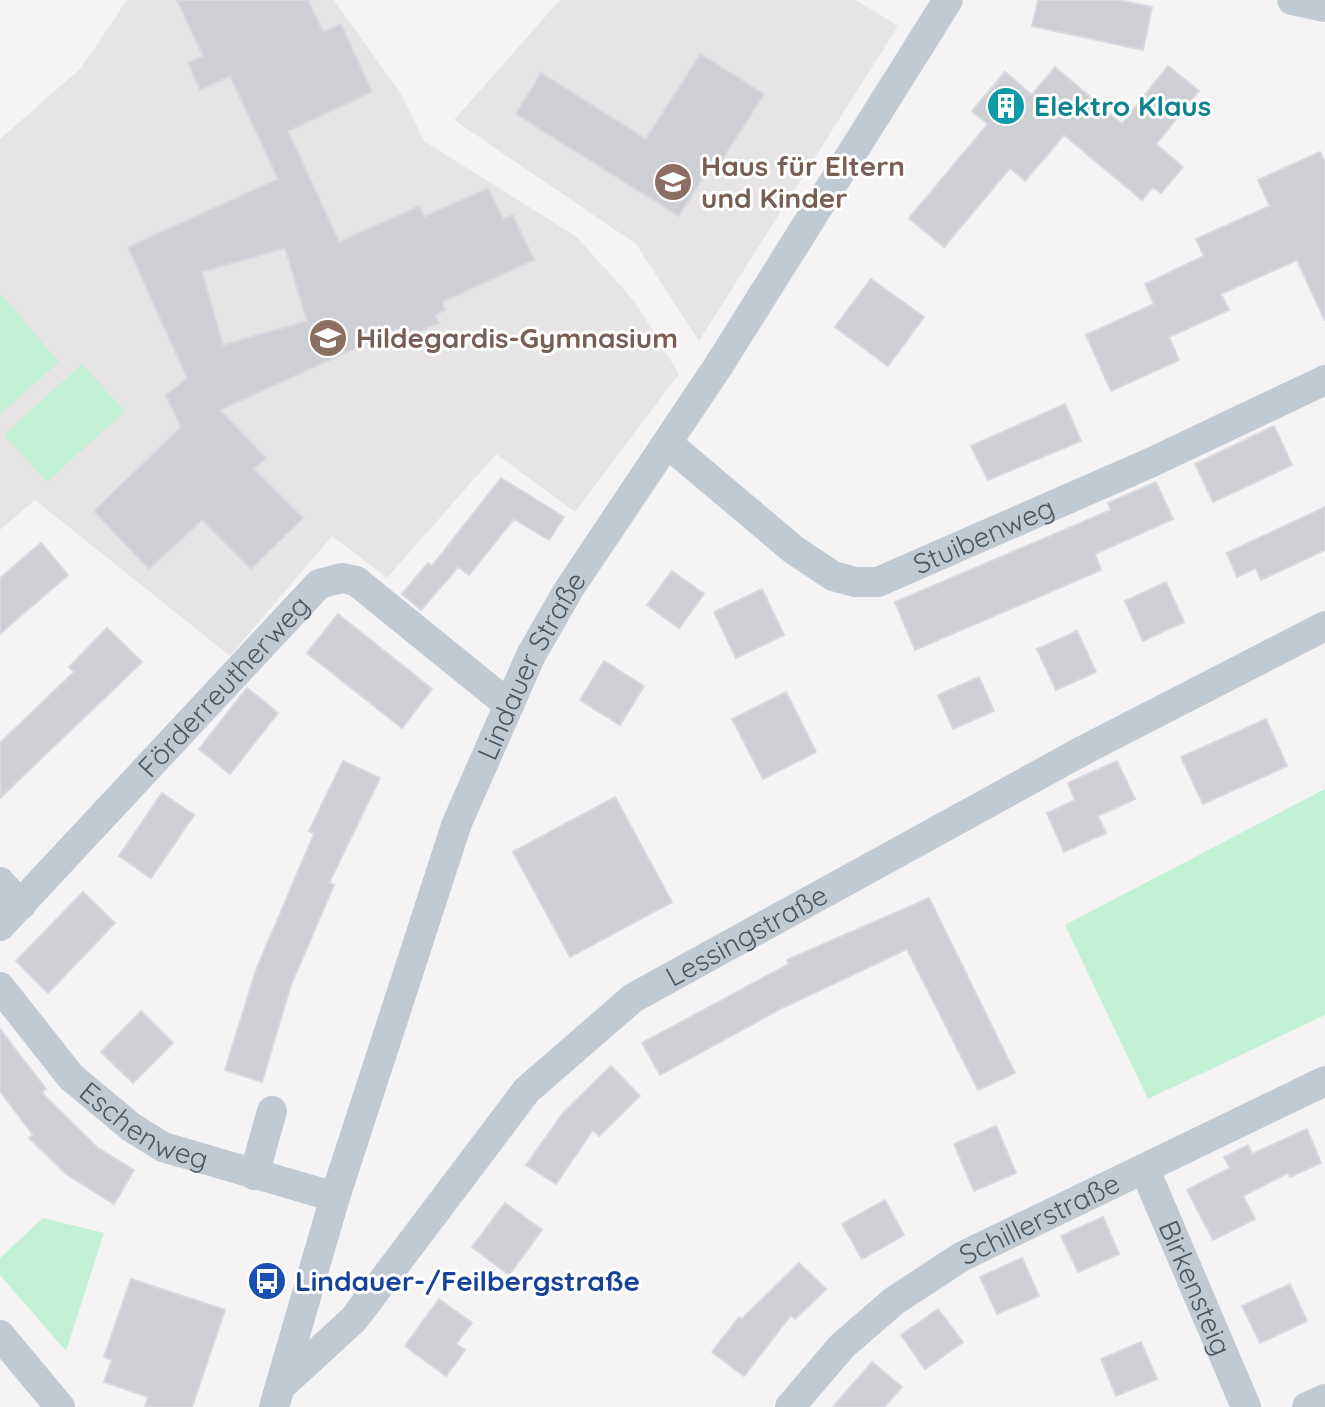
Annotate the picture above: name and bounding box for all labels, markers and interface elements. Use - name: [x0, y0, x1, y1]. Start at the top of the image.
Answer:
- building icon: Elektro Klaus: [985, 85, 1027, 127]
- place label: Elektro Klaus: [1034, 88, 1211, 123]
- place label: Haus für Eltern und Kinder: [701, 148, 905, 215]
- school or university icon: Haus für Eltern und Kinder: [652, 161, 694, 203]
- school or university icon: Hildegardis-Gymnasium: [307, 317, 349, 359]
- place label: Hildegardis-Gymnasium: [356, 320, 678, 355]
- street label: Stuibenweg: [907, 489, 1059, 582]
- street label: Lindauer Straße: [469, 565, 593, 765]
- street label: Förderreutherweg: [130, 588, 317, 784]
- street label: Lessingstraße: [659, 877, 833, 994]
- street label: Eschenweg: [73, 1074, 213, 1176]
- street label: Schillerstraße: [953, 1165, 1125, 1272]
- street label: Birkensteig: [1151, 1215, 1240, 1360]
- bus stop icon: Lindauer-/Feilbergstraße: [246, 1260, 288, 1302]
- place label: Lindauer-/Feilbergstraße: [295, 1263, 640, 1298]

